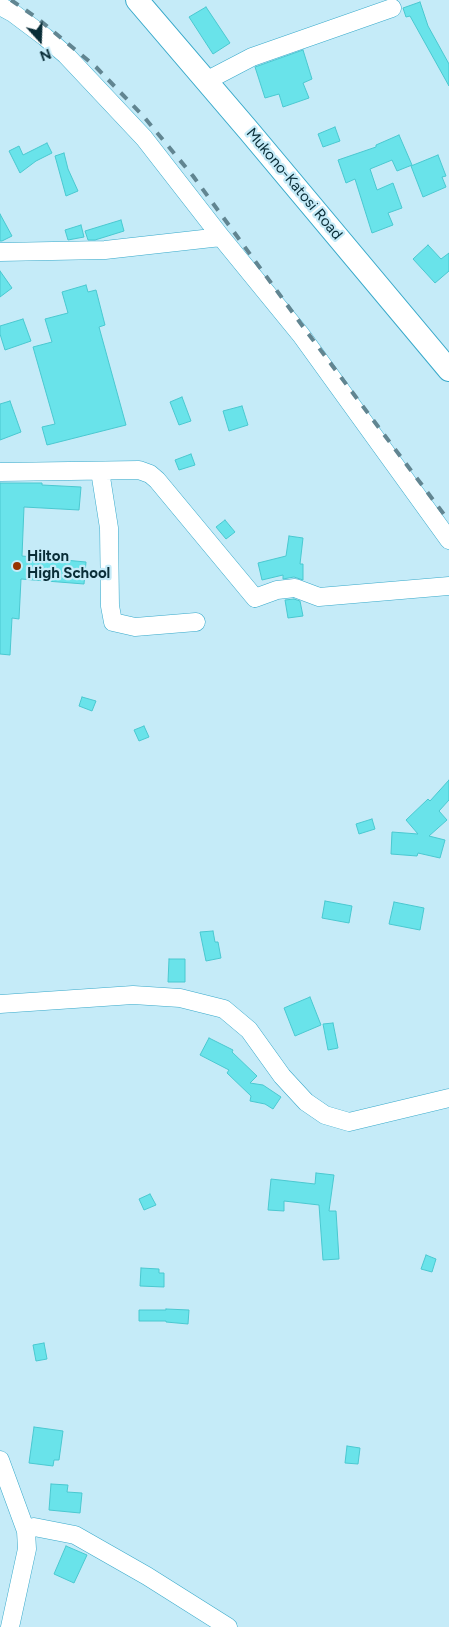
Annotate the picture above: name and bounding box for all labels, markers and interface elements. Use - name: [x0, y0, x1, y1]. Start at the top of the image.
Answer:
- north arrow: [15, 15, 65, 65]
- text: N: [37, 45, 53, 64]
- street label: Mukono-Katosi Road: [242, 125, 346, 243]
- place label: Hilton High School: [27, 548, 110, 583]
- marker: Hilton High School: [11, 560, 23, 572]

